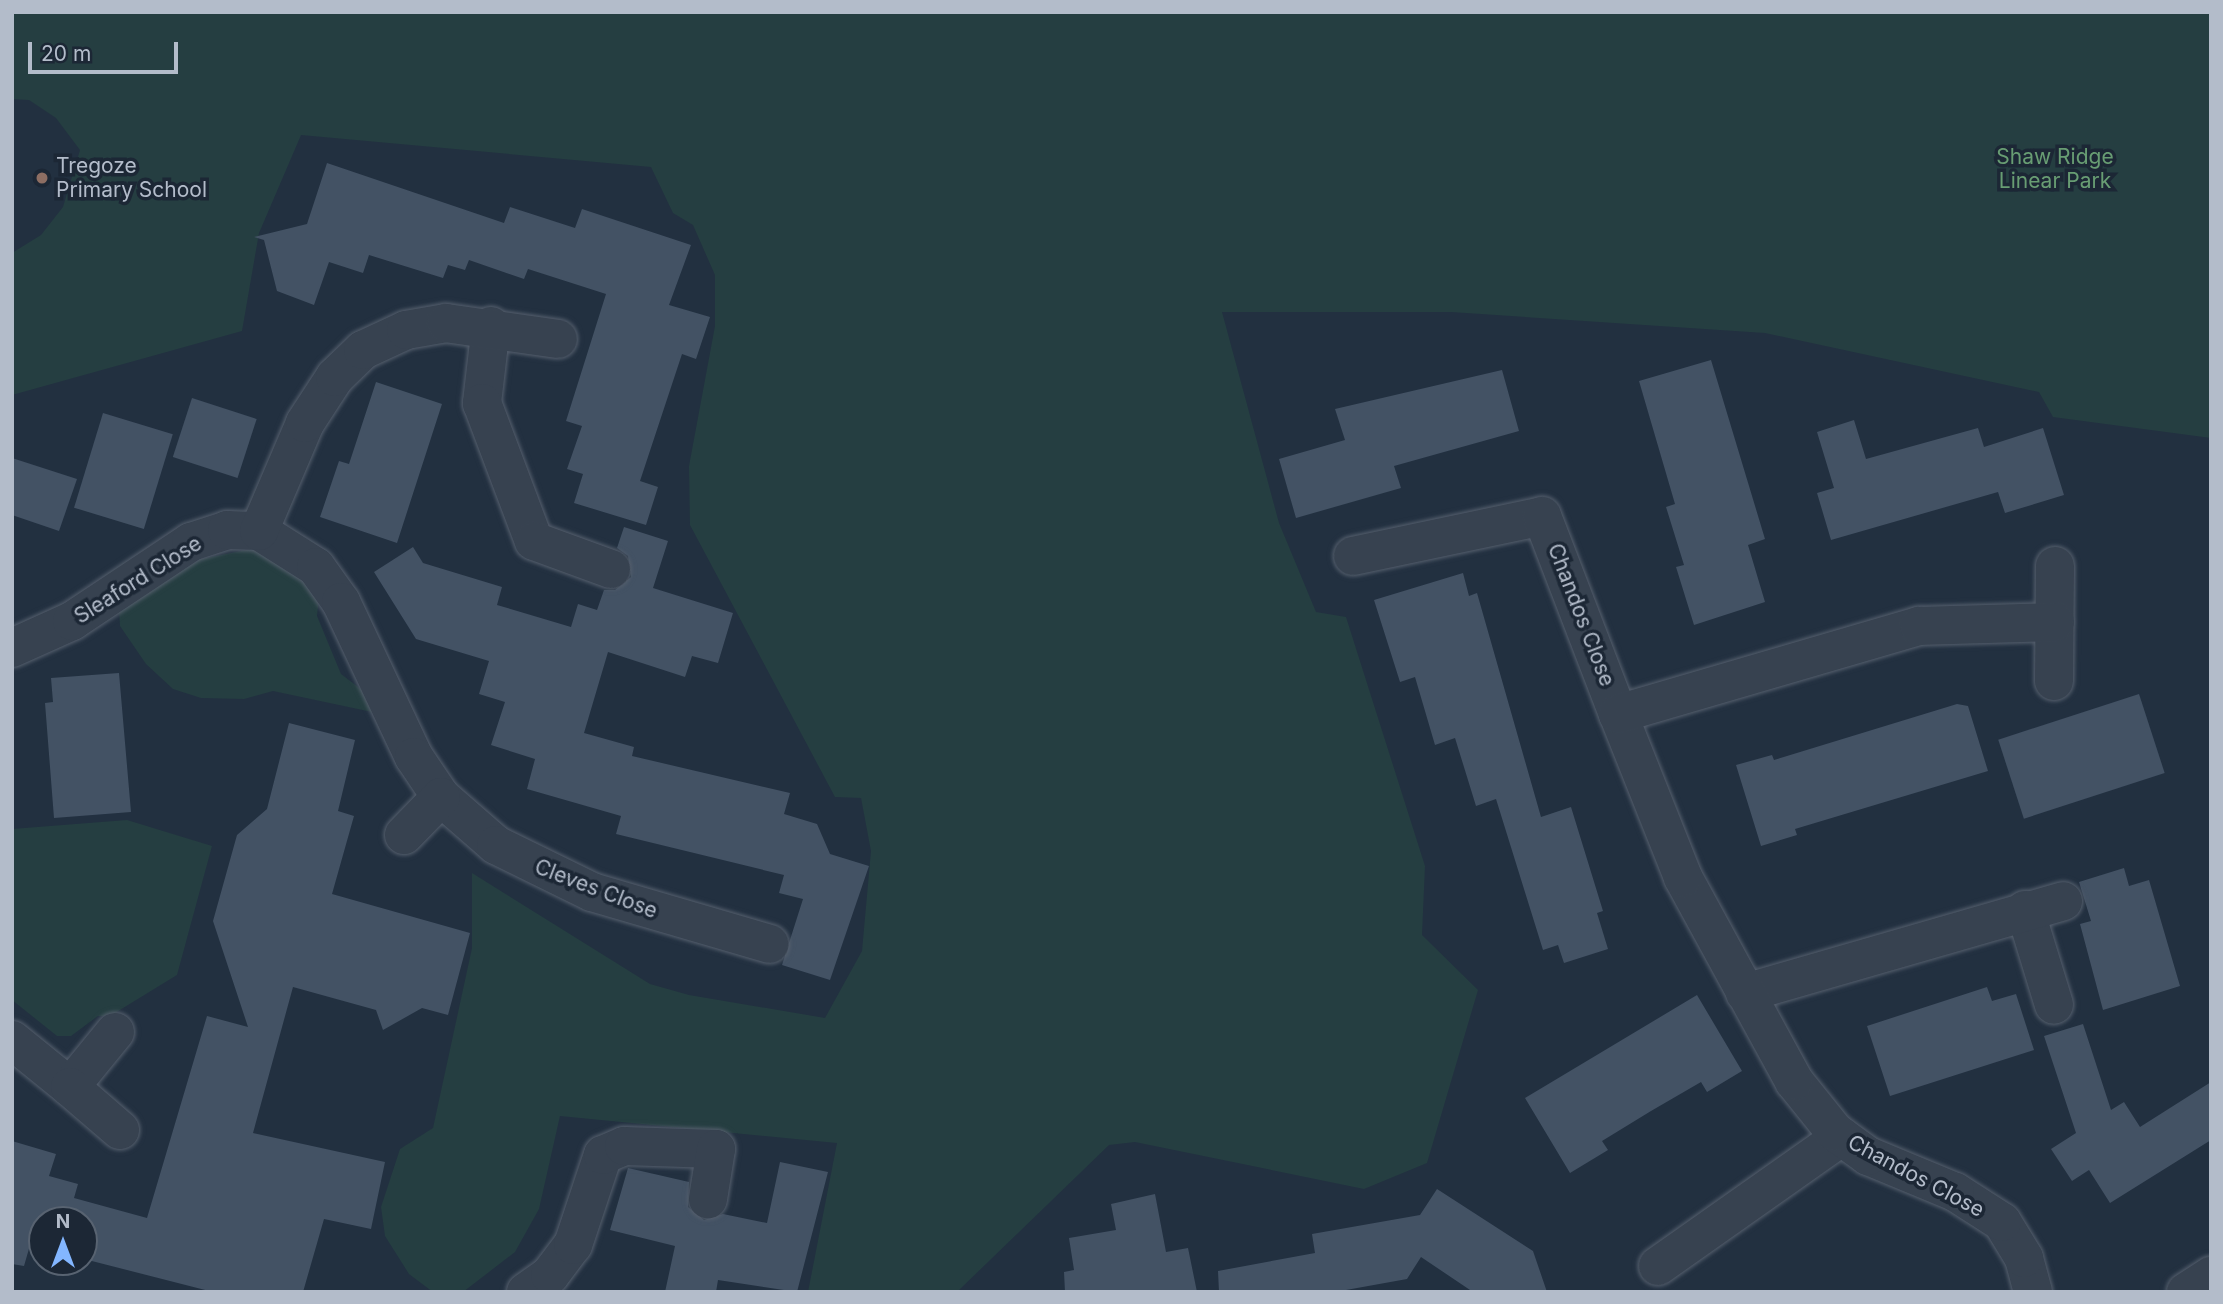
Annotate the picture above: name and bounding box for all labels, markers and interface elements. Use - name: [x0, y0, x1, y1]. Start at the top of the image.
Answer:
- scale bar: [32, 28, 182, 72]
- text: 20 m: [41, 41, 91, 66]
- park label: Shaw Ridge Linear Park: [1996, 144, 2114, 194]
- place label: Tregoze Primary School: [56, 153, 207, 203]
- marker: Tregoze Primary School: [34, 170, 50, 186]
- street label: Sleaford Close: [70, 531, 206, 629]
- street label: Chandos Close: [1542, 540, 1620, 690]
- street label: Cleves Close: [531, 854, 661, 924]
- street label: Chandos Close: [1844, 1129, 1988, 1223]
- north arrow: [28, 1206, 98, 1276]
- text: N: [56, 1210, 70, 1233]

